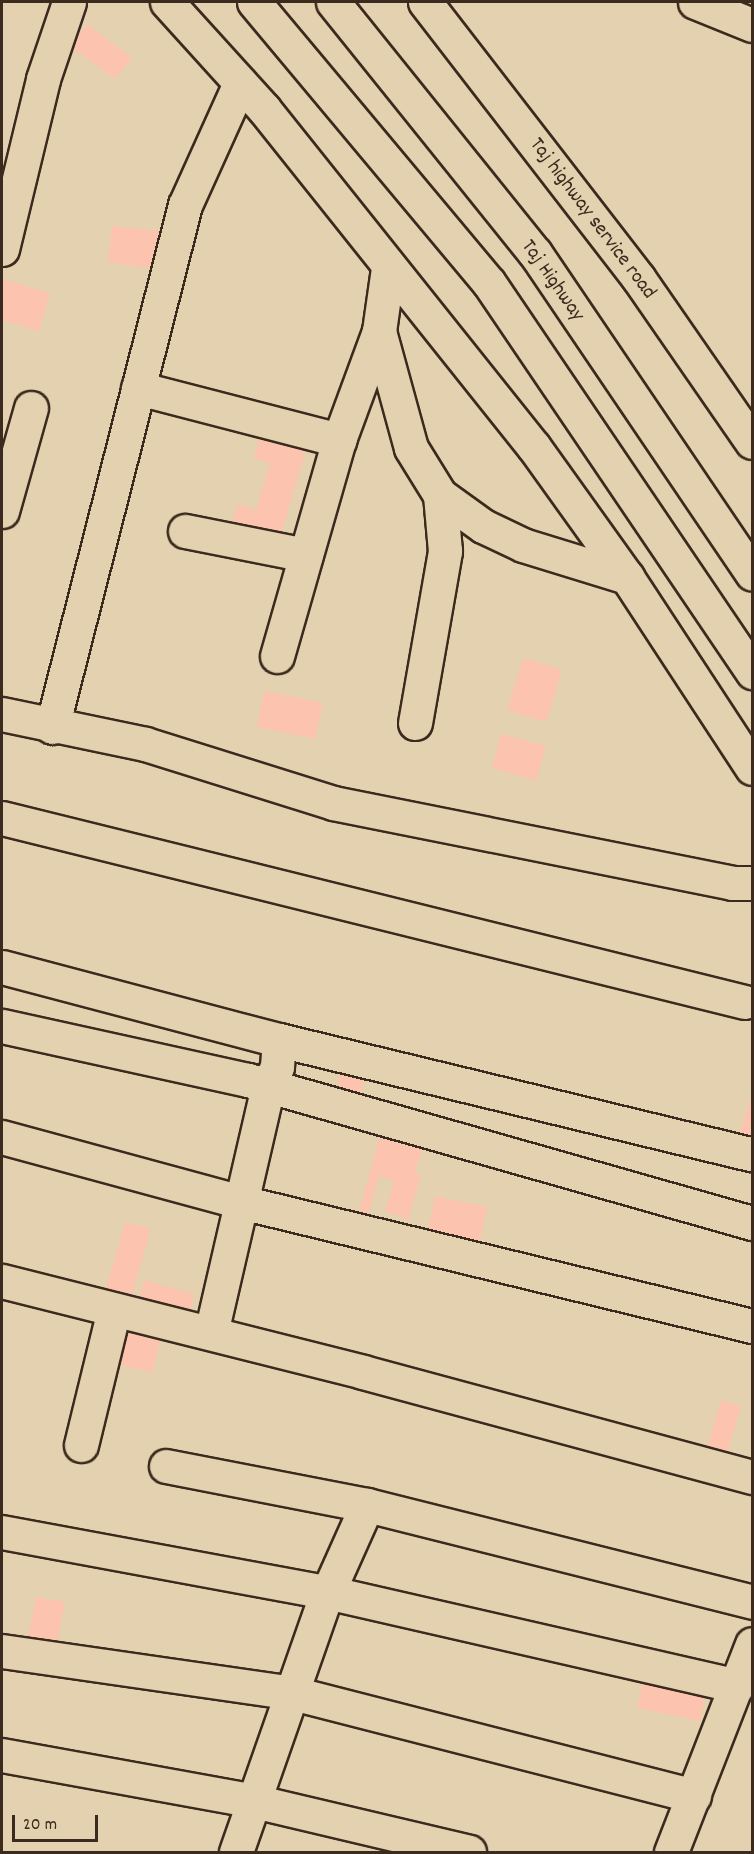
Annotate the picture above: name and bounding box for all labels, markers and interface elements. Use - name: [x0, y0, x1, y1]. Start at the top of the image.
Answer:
- street label: Taj highway service road: [523, 133, 661, 305]
- street label: Taj Highway: [515, 235, 589, 327]
- scale bar: [15, 1803, 100, 1841]
- text: 20 m: [23, 1813, 57, 1838]

